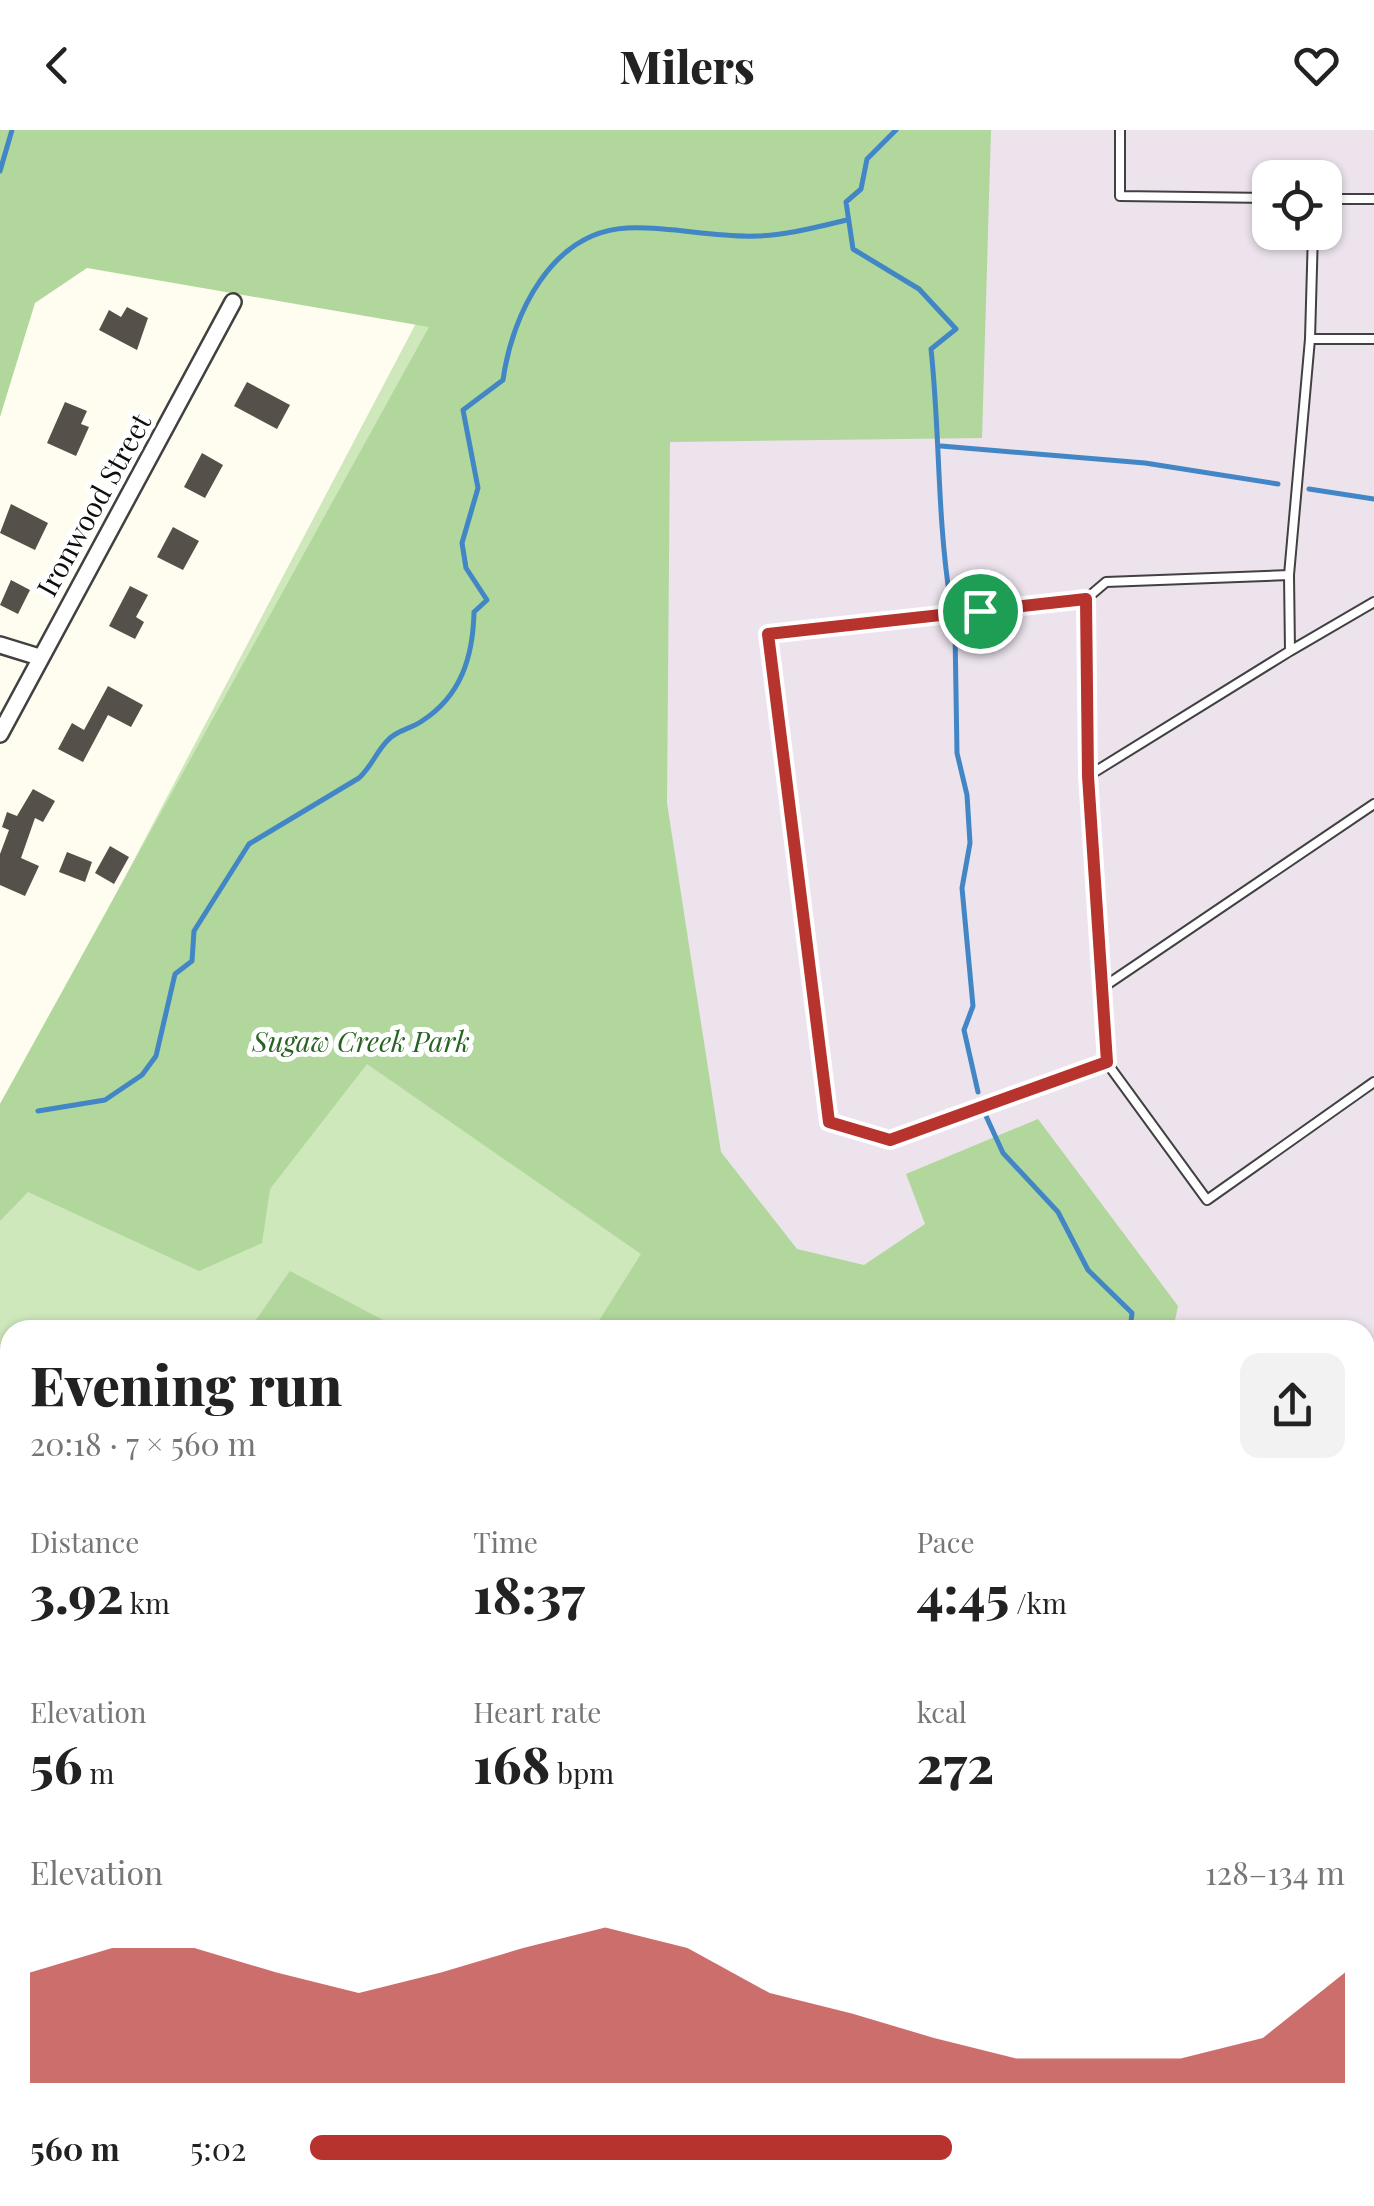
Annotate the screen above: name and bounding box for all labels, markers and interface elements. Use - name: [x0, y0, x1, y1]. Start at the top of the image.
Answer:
- text: Milers: [619, 35, 755, 95]
- icon: back: [30, 38, 85, 93]
- icon: heart: [1289, 38, 1344, 93]
- map controls: [1252, 160, 1342, 250]
- button: locate: [1252, 160, 1342, 250]
- street label: Ironwood Street: [27, 405, 159, 602]
- pin: [938, 569, 1023, 654]
- icon: arrive: [953, 584, 1008, 639]
- park label: Sugaw Creek Park: [251, 1022, 470, 1059]
- text: Evening run: [30, 1346, 342, 1420]
- button: share: [1240, 1353, 1345, 1458]
- text: 20:18 · 7 × 560 m: [30, 1421, 256, 1464]
- text: Distance: [30, 1523, 139, 1560]
- text: Time: [473, 1523, 538, 1560]
- text: Pace: [917, 1523, 975, 1560]
- text: 3.92: [30, 1560, 124, 1627]
- text: 18:37: [473, 1560, 585, 1627]
- text: 4:45: [917, 1560, 1009, 1627]
- text: km: [124, 1584, 170, 1621]
- text: /km: [1009, 1584, 1067, 1621]
- text: Elevation: [30, 1693, 146, 1730]
- text: Heart rate: [473, 1693, 602, 1730]
- text: kcal: [917, 1693, 967, 1730]
- text: 56: [30, 1730, 83, 1797]
- text: 168: [473, 1730, 550, 1797]
- text: 272: [917, 1730, 994, 1797]
- text: m: [83, 1754, 114, 1791]
- text: bpm: [550, 1754, 614, 1791]
- text: Elevation: [30, 1850, 163, 1893]
- text: 128–134 m: [1205, 1850, 1345, 1893]
- text: 560 m: [30, 2126, 120, 2169]
- text: 5:02: [190, 2126, 246, 2169]

